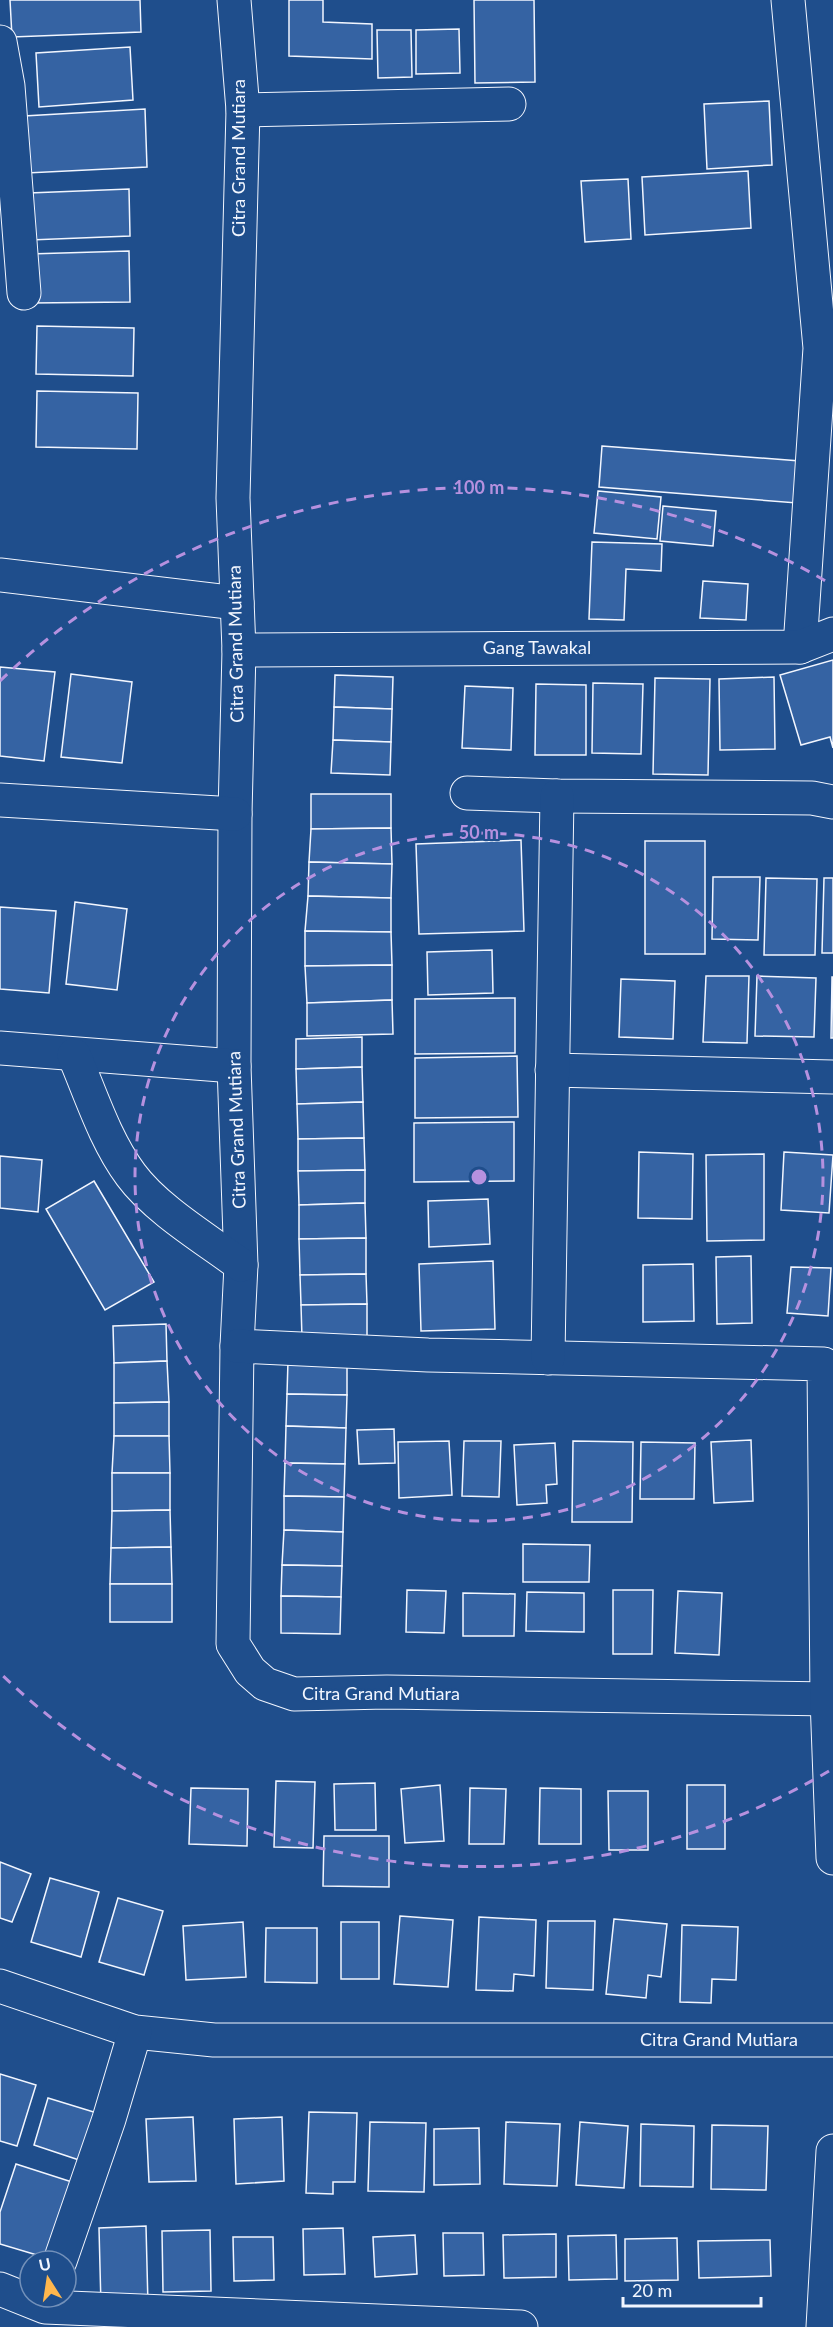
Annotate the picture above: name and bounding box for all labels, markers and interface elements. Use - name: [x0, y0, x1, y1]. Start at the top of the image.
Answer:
- street label: Citra Grand Mutiara: [227, 79, 249, 237]
- text: 100 m: [454, 476, 504, 498]
- street label: Citra Grand Mutiara: [223, 565, 247, 723]
- street label: Gang Tawakal: [483, 636, 591, 658]
- text: 50 m: [459, 821, 499, 843]
- street label: Citra Grand Mutiara: [222, 1051, 250, 1209]
- centre of rings: [469, 1167, 489, 1187]
- street label: Citra Grand Mutiara: [302, 1682, 460, 1704]
- street label: Citra Grand Mutiara: [640, 2028, 798, 2050]
- north arrow: [18, 2249, 78, 2309]
- text: U: [37, 2253, 53, 2274]
- scale bar: [623, 2270, 761, 2308]
- text: 20 m: [632, 2279, 672, 2301]

